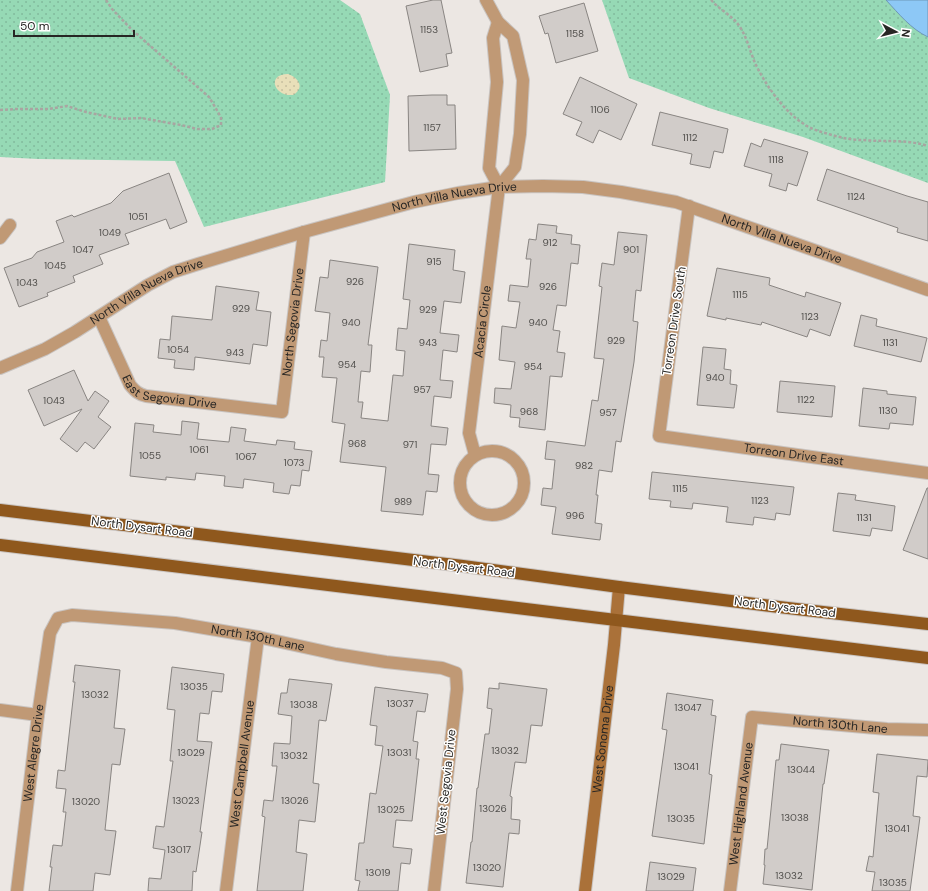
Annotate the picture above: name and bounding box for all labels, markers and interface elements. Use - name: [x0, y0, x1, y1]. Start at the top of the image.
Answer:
- scale bar: [14, 12, 134, 38]
- north arrow: [876, 12, 916, 52]
- text: 50 m: [20, 18, 49, 34]
- house number: 1153: [420, 23, 438, 36]
- house number: 1158: [566, 27, 584, 40]
- text: N: [898, 28, 913, 38]
- house number: 1106: [590, 103, 610, 116]
- house number: 1157: [423, 121, 441, 134]
- house number: 1112: [682, 131, 698, 144]
- house number: 1118: [768, 153, 784, 166]
- street label: North Villa Nueva Drive: [390, 179, 517, 216]
- house number: 1124: [847, 190, 865, 203]
- house number: 1051: [128, 210, 148, 223]
- street label: North Villa Nueva Drive: [719, 211, 844, 267]
- house number: 1049: [99, 226, 121, 239]
- house number: 912: [543, 236, 558, 249]
- house number: 1047: [72, 243, 94, 256]
- house number: 901: [623, 243, 639, 256]
- street label: North Villa Nueva Drive: [87, 255, 205, 328]
- house number: 915: [426, 255, 442, 268]
- house number: 1045: [44, 259, 66, 272]
- street label: Torreon Drive South: [658, 266, 690, 376]
- street label: North Segovia Drive: [278, 267, 308, 377]
- house number: 926: [346, 275, 364, 288]
- house number: 1043: [16, 276, 38, 289]
- house number: 926: [539, 280, 557, 293]
- street label: Acacia Circle: [470, 284, 495, 359]
- house number: 1115: [732, 288, 748, 301]
- house number: 929: [232, 302, 250, 315]
- house number: 929: [419, 303, 437, 316]
- house number: 1123: [801, 310, 819, 323]
- house number: 940: [341, 316, 361, 329]
- house number: 940: [528, 316, 548, 329]
- house number: 929: [607, 334, 625, 347]
- house number: 943: [419, 336, 437, 349]
- house number: 1131: [882, 336, 898, 349]
- house number: 1054: [167, 343, 189, 356]
- house number: 943: [226, 346, 244, 359]
- house number: 954: [338, 358, 356, 371]
- house number: 954: [524, 360, 542, 373]
- house number: 940: [705, 371, 725, 384]
- street label: East Segovia Drive: [118, 372, 218, 412]
- house number: 957: [413, 383, 431, 396]
- house number: 1122: [797, 393, 815, 406]
- house number: 1043: [43, 394, 65, 407]
- house number: 1130: [879, 404, 898, 417]
- house number: 968: [520, 405, 538, 418]
- house number: 957: [599, 406, 617, 419]
- house number: 968: [348, 437, 366, 450]
- house number: 971: [403, 438, 417, 451]
- street label: Torreon Drive East: [743, 440, 845, 469]
- house number: 1061: [189, 443, 209, 456]
- house number: 1055: [139, 449, 161, 462]
- house number: 1067: [235, 450, 257, 463]
- house number: 1073: [284, 456, 304, 469]
- house number: 982: [575, 459, 593, 472]
- house number: 1115: [672, 482, 688, 495]
- house number: 1123: [751, 494, 769, 507]
- house number: 989: [394, 495, 412, 508]
- house number: 996: [566, 509, 584, 522]
- house number: 1131: [856, 511, 872, 524]
- street label: North Dysart Road: [90, 513, 194, 541]
- street label: North Dysart Road: [412, 553, 516, 581]
- street label: North Dysart Road: [733, 593, 837, 621]
- street label: North 130th Lane: [210, 621, 306, 655]
- house number: 13035: [180, 680, 208, 693]
- street label: West Sonoma Drive: [589, 684, 617, 794]
- house number: 13032: [81, 688, 109, 701]
- house number: 13037: [387, 697, 413, 710]
- house number: 13038: [290, 698, 318, 711]
- street label: West Campbell Avenue: [226, 699, 258, 829]
- house number: 13047: [674, 701, 702, 714]
- street label: West Alegre Drive: [20, 703, 48, 803]
- street label: North 130th Lane: [792, 713, 889, 737]
- street label: West Segovia Drive: [433, 728, 460, 835]
- street label: West Highland Avenue: [725, 741, 757, 866]
- house number: 13032: [491, 744, 519, 757]
- house number: 13029: [177, 746, 205, 759]
- house number: 13031: [387, 746, 411, 759]
- house number: 13032: [280, 749, 308, 762]
- house number: 13041: [673, 760, 699, 773]
- house number: 13044: [787, 763, 815, 776]
- house number: 13023: [172, 794, 200, 807]
- house number: 13026: [281, 794, 309, 807]
- house number: 13020: [72, 795, 100, 808]
- house number: 13026: [479, 802, 507, 815]
- house number: 13025: [377, 803, 405, 816]
- house number: 13038: [781, 811, 809, 824]
- house number: 13035: [667, 812, 695, 825]
- house number: 13041: [884, 822, 910, 835]
- house number: 13017: [167, 843, 191, 856]
- house number: 13020: [473, 861, 501, 874]
- house number: 13019: [365, 866, 391, 879]
- house number: 13032: [775, 869, 803, 882]
- house number: 13029: [657, 870, 685, 883]
- house number: 13035: [879, 876, 907, 889]

